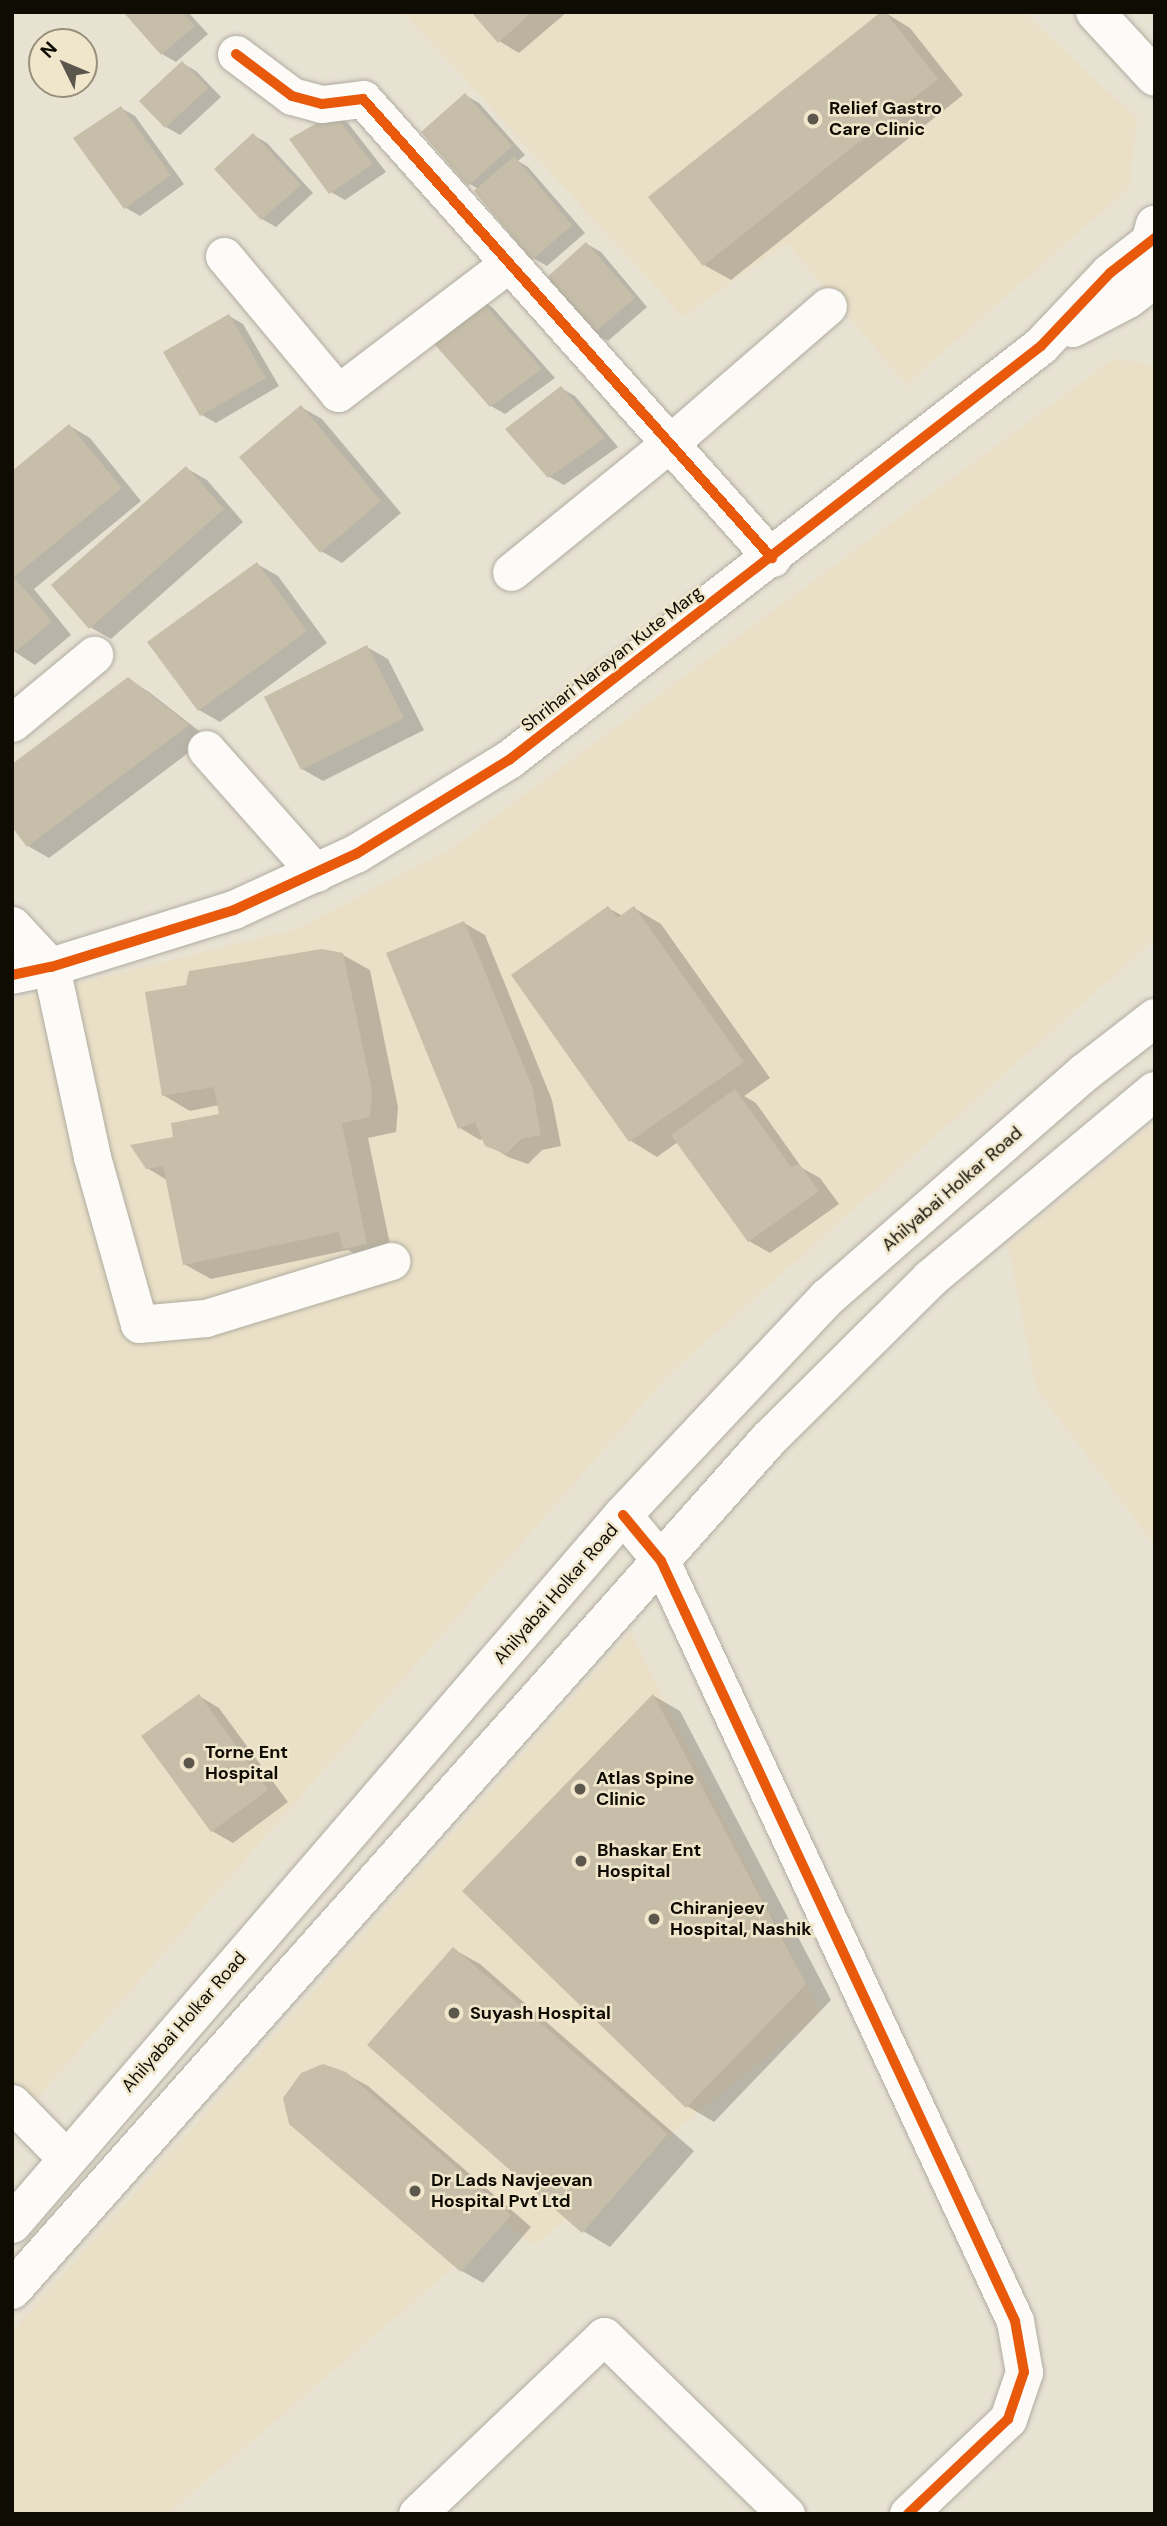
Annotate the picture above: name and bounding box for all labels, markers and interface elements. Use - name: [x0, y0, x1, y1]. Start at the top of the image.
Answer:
- north arrow: [28, 28, 98, 98]
- text: N: [35, 36, 63, 63]
- place label: Relief Gastro Care Clinic: [829, 98, 942, 140]
- marker: Relief Gastro Care Clinic: [803, 109, 823, 129]
- street label: Shrihari Narayan Kute Marg: [517, 581, 707, 737]
- street label: Ahilyabai Holkar Road: [877, 1122, 1027, 1256]
- street label: Ahilyabai Holkar Road: [489, 1519, 623, 1669]
- place label: Torne Ent Hospital: [205, 1742, 288, 1784]
- marker: Torne Ent Hospital: [179, 1753, 199, 1773]
- place label: Atlas Spine Clinic: [596, 1768, 694, 1810]
- marker: Atlas Spine Clinic: [570, 1779, 590, 1799]
- place label: Bhaskar Ent Hospital: [597, 1840, 701, 1882]
- marker: Bhaskar Ent Hospital: [571, 1851, 591, 1871]
- place label: Chiranjeev Hospital, Nashik: [670, 1898, 812, 1940]
- marker: Chiranjeev Hospital, Nashik: [644, 1909, 664, 1929]
- street label: Ahilyabai Holkar Road: [117, 1947, 251, 2097]
- place label: Suyash Hospital: [470, 2002, 611, 2024]
- marker: Suyash Hospital: [444, 2003, 464, 2023]
- place label: Dr Lads Navjeevan Hospital Pvt Ltd: [431, 2170, 593, 2212]
- marker: Dr Lads Navjeevan Hospital Pvt Ltd: [405, 2181, 425, 2201]

